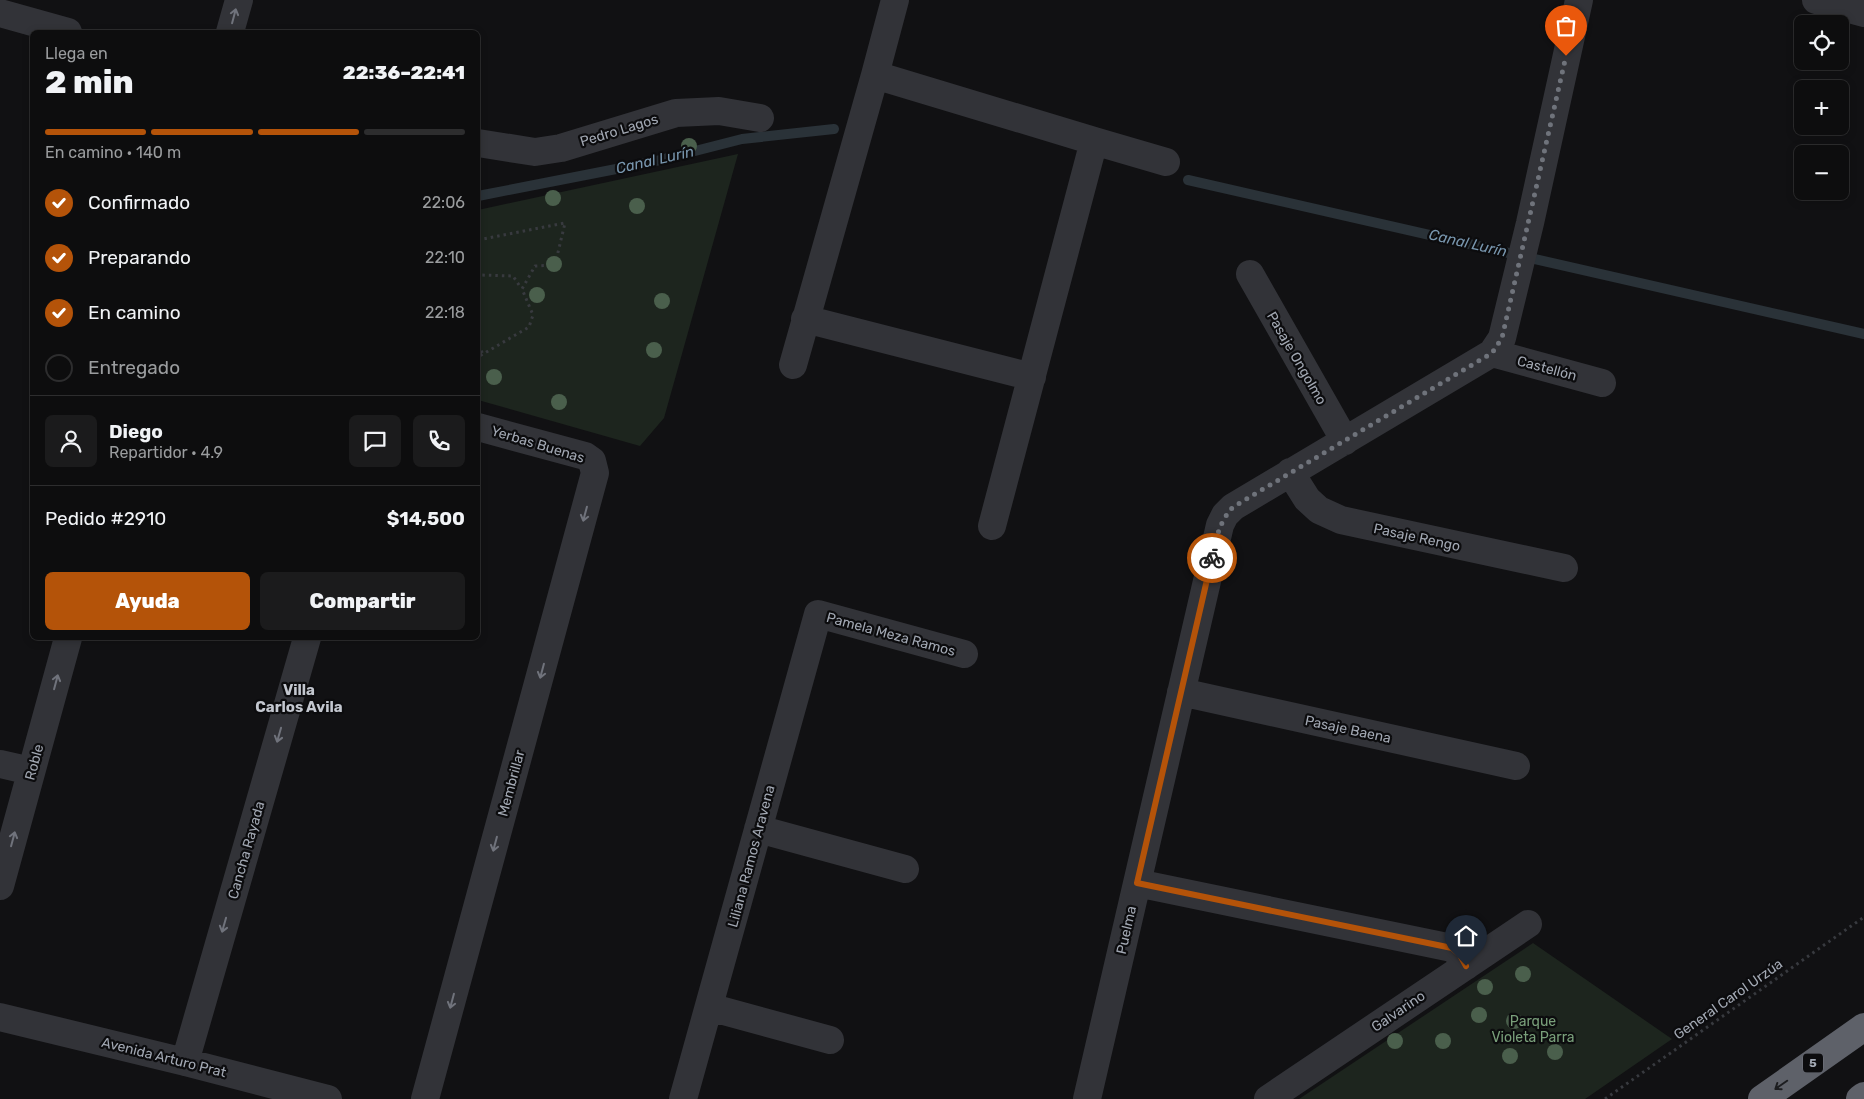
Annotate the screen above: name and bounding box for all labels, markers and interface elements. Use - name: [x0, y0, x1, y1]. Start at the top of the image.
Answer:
- pin: [1545, 5, 1587, 56]
- one-way arrow: [230, 9, 239, 25]
- icon: bag: [1552, 12, 1580, 40]
- map controls: [1794, 15, 1849, 200]
- button: locate: [1794, 15, 1849, 70]
- text: Llega en: [45, 44, 108, 63]
- text: 22:36–22:41: [343, 61, 465, 84]
- text: 2 min: [45, 63, 134, 101]
- button: +: [1794, 80, 1849, 135]
- street label: Pedro Lagos: [578, 111, 660, 150]
- water label: Canal Lurín: [614, 142, 696, 178]
- text: En camino · 140 m: [45, 143, 181, 162]
- button: −: [1794, 145, 1849, 200]
- icon: check: [45, 189, 73, 217]
- text: Confirmado: [88, 191, 190, 214]
- text: 22:06: [422, 193, 465, 212]
- water label: Canal Lurín: [1427, 225, 1509, 261]
- icon: check: [45, 244, 73, 272]
- text: Preparando: [88, 246, 191, 269]
- text: 22:10: [425, 248, 465, 267]
- icon: check: [45, 299, 73, 327]
- text: En camino: [88, 301, 181, 324]
- text: 22:18: [425, 303, 465, 322]
- street label: Pasaje Ongolmo: [1263, 309, 1330, 408]
- street label: Castellón: [1515, 352, 1578, 385]
- text: Entregado: [88, 356, 180, 379]
- button: person: [45, 415, 97, 467]
- button: chat: [349, 415, 401, 467]
- button: phone: [413, 415, 465, 467]
- text: Diego: [109, 420, 163, 443]
- street label: Yerbas Buenas: [489, 422, 587, 467]
- text: Repartidor · 4.9: [109, 443, 223, 462]
- one-way arrow: [579, 506, 589, 522]
- text: Pedido #2910: [45, 507, 166, 530]
- text: $14,500: [387, 507, 465, 530]
- street label: Pasaje Rengo: [1372, 520, 1462, 555]
- courier: [1187, 533, 1237, 583]
- icon: bike: [1198, 544, 1226, 572]
- button: Ayuda: [45, 572, 250, 630]
- button: Compartir: [260, 572, 465, 630]
- street label: Pamela Meza Ramos: [824, 609, 957, 660]
- one-way arrow: [537, 662, 546, 678]
- one-way arrow: [51, 674, 61, 690]
- district label: Villa Carlos Avila: [255, 681, 343, 716]
- street label: Pasaje Baena: [1303, 712, 1392, 747]
- one-way arrow: [273, 726, 283, 742]
- street label: Roble: [22, 742, 47, 782]
- street label: Membrillar: [494, 747, 529, 818]
- street label: Liliana Ramos Aravena: [724, 783, 779, 929]
- street label: Cancha Rayada: [224, 799, 269, 901]
- one-way arrow: [9, 831, 18, 847]
- one-way arrow: [489, 836, 499, 852]
- street label: Puelma: [1113, 904, 1140, 956]
- pin: [1445, 915, 1487, 966]
- one-way arrow: [219, 916, 229, 932]
- icon: home: [1452, 922, 1480, 950]
- street label: General Carol Urzúa: [1671, 955, 1786, 1043]
- street label: Galvarino: [1368, 987, 1428, 1036]
- one-way arrow: [447, 993, 456, 1009]
- park label: Parque Violeta Parra: [1491, 1013, 1575, 1046]
- street label: Avenida Arturo Prat: [100, 1034, 228, 1081]
- road number: 5: [1803, 1054, 1823, 1072]
- one-way arrow: [1774, 1080, 1788, 1090]

